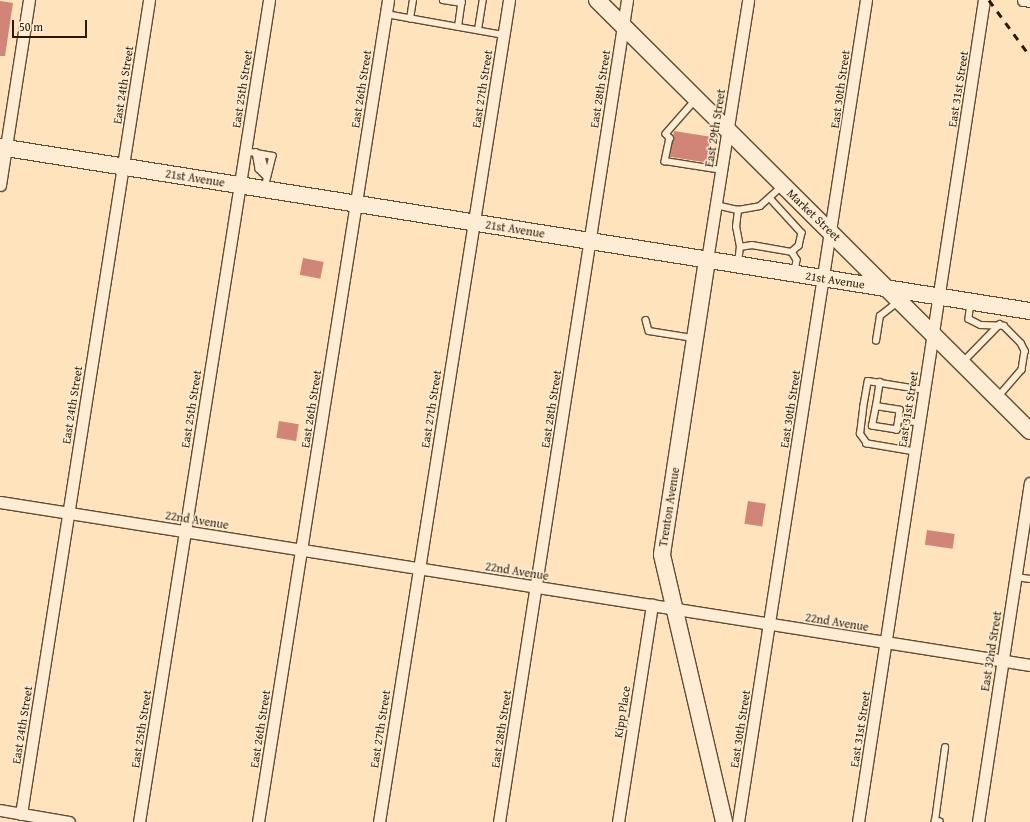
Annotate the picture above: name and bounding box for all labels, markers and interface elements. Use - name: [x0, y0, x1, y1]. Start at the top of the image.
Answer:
- scale bar: [14, 12, 89, 38]
- text: 50 m: [19, 18, 43, 35]
- street label: East 24th Street: [110, 45, 136, 125]
- street label: East 25th Street: [229, 49, 255, 129]
- street label: East 26th Street: [348, 49, 374, 129]
- street label: East 27th Street: [469, 49, 495, 129]
- street label: East 28th Street: [587, 49, 613, 129]
- street label: East 30th Street: [827, 49, 853, 129]
- street label: East 31st Street: [945, 50, 971, 128]
- street label: East 29th Street: [702, 88, 728, 168]
- street label: 21st Avenue: [164, 166, 226, 190]
- street label: Market Street: [784, 186, 844, 244]
- street label: 21st Avenue: [484, 217, 546, 241]
- street label: 21st Avenue: [804, 268, 866, 292]
- street label: East 24th Street: [59, 365, 85, 445]
- street label: East 25th Street: [178, 369, 204, 449]
- street label: East 26th Street: [298, 369, 324, 449]
- street label: East 27th Street: [418, 369, 444, 449]
- street label: East 28th Street: [538, 369, 564, 449]
- street label: East 30th Street: [777, 369, 803, 449]
- street label: East 31st Street: [895, 370, 921, 448]
- street label: Trenton Avenue: [656, 466, 682, 548]
- street label: 22nd Avenue: [164, 508, 230, 532]
- street label: 22nd Avenue: [484, 559, 550, 583]
- street label: 22nd Avenue: [804, 610, 870, 634]
- street label: East 32nd Street: [978, 610, 1004, 692]
- street label: East 24th Street: [9, 685, 35, 765]
- street label: Kipp Place: [611, 685, 633, 739]
- street label: East 25th Street: [128, 689, 154, 769]
- street label: East 26th Street: [247, 689, 273, 769]
- street label: East 27th Street: [367, 689, 393, 769]
- street label: East 28th Street: [488, 689, 514, 769]
- street label: East 30th Street: [727, 689, 753, 769]
- street label: East 31st Street: [847, 690, 873, 768]

